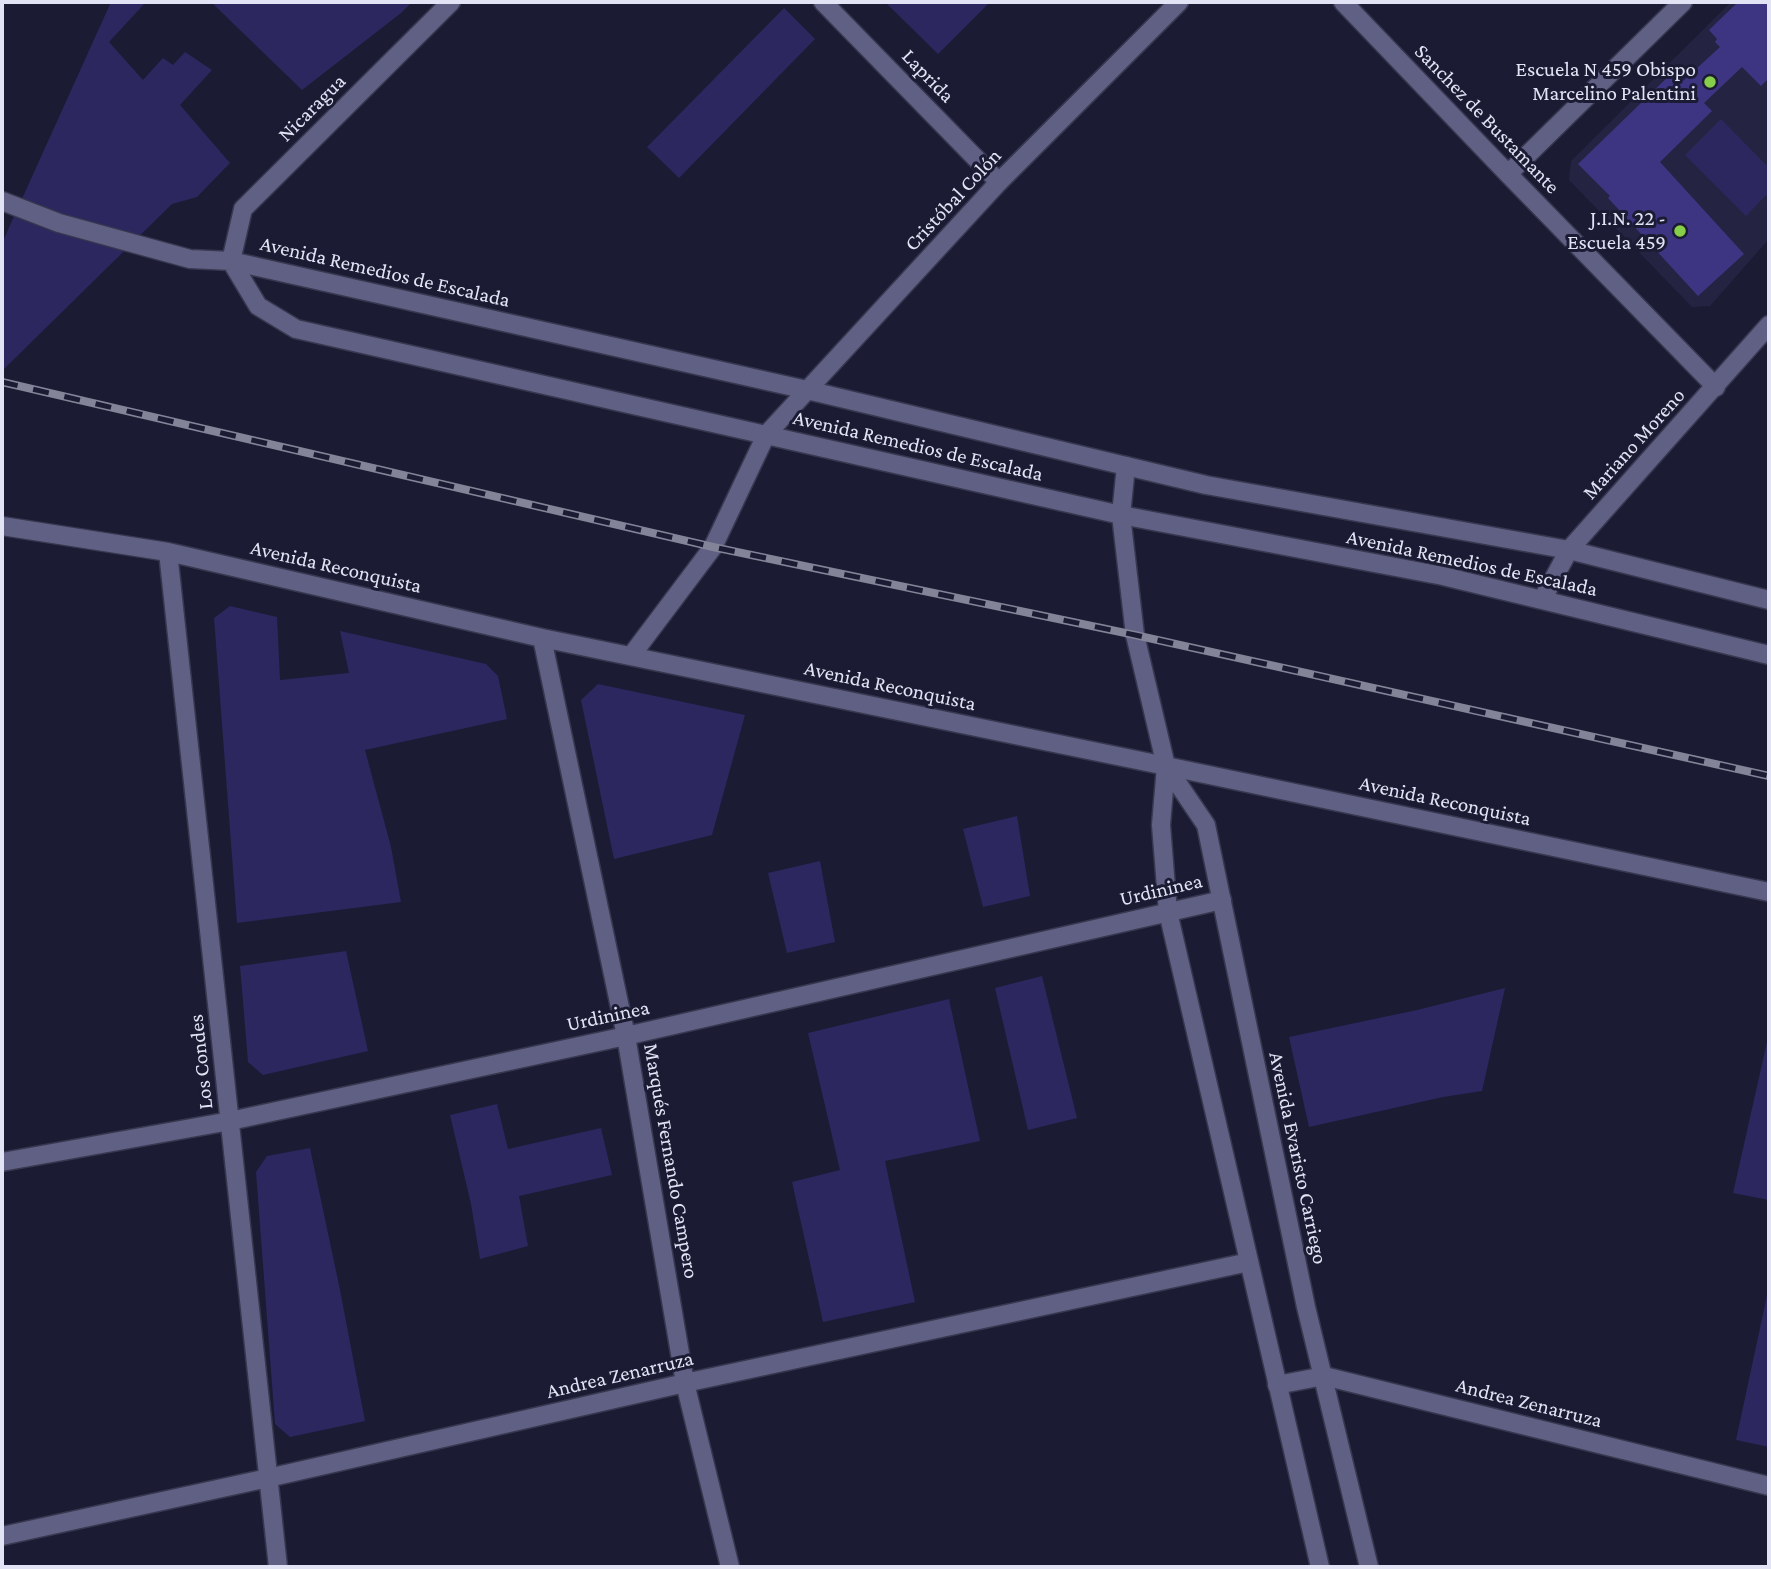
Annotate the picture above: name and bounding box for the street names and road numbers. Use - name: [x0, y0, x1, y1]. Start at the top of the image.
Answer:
- street label: Sanchez de Bustamante: [1409, 39, 1565, 199]
- street label: Laprida: [896, 44, 960, 108]
- street label: Nicaragua: [273, 69, 351, 147]
- street label: Cristóbal Colón: [899, 144, 1007, 256]
- street label: Avenida Remedios de Escalada: [258, 231, 512, 313]
- street label: Mariano Moreno: [1577, 383, 1691, 505]
- street label: Avenida Remedios de Escalada: [791, 405, 1045, 487]
- street label: Avenida Remedios de Escalada: [1344, 524, 1600, 602]
- street label: Avenida Reconquista: [248, 535, 424, 599]
- street label: Avenida Reconquista: [802, 656, 978, 716]
- street label: Avenida Reconquista: [1357, 771, 1533, 831]
- street label: Urdininea: [1117, 868, 1205, 912]
- street label: Urdininea: [564, 995, 652, 1037]
- street label: Los Condes: [183, 1013, 219, 1111]
- street label: Marqués Fernando Campero: [638, 1041, 704, 1281]
- street label: Avenida Evaristo Carriego: [1263, 1050, 1333, 1266]
- street label: Andrea Zenarruza: [544, 1346, 696, 1404]
- street label: Andrea Zenarruza: [1453, 1373, 1605, 1433]

